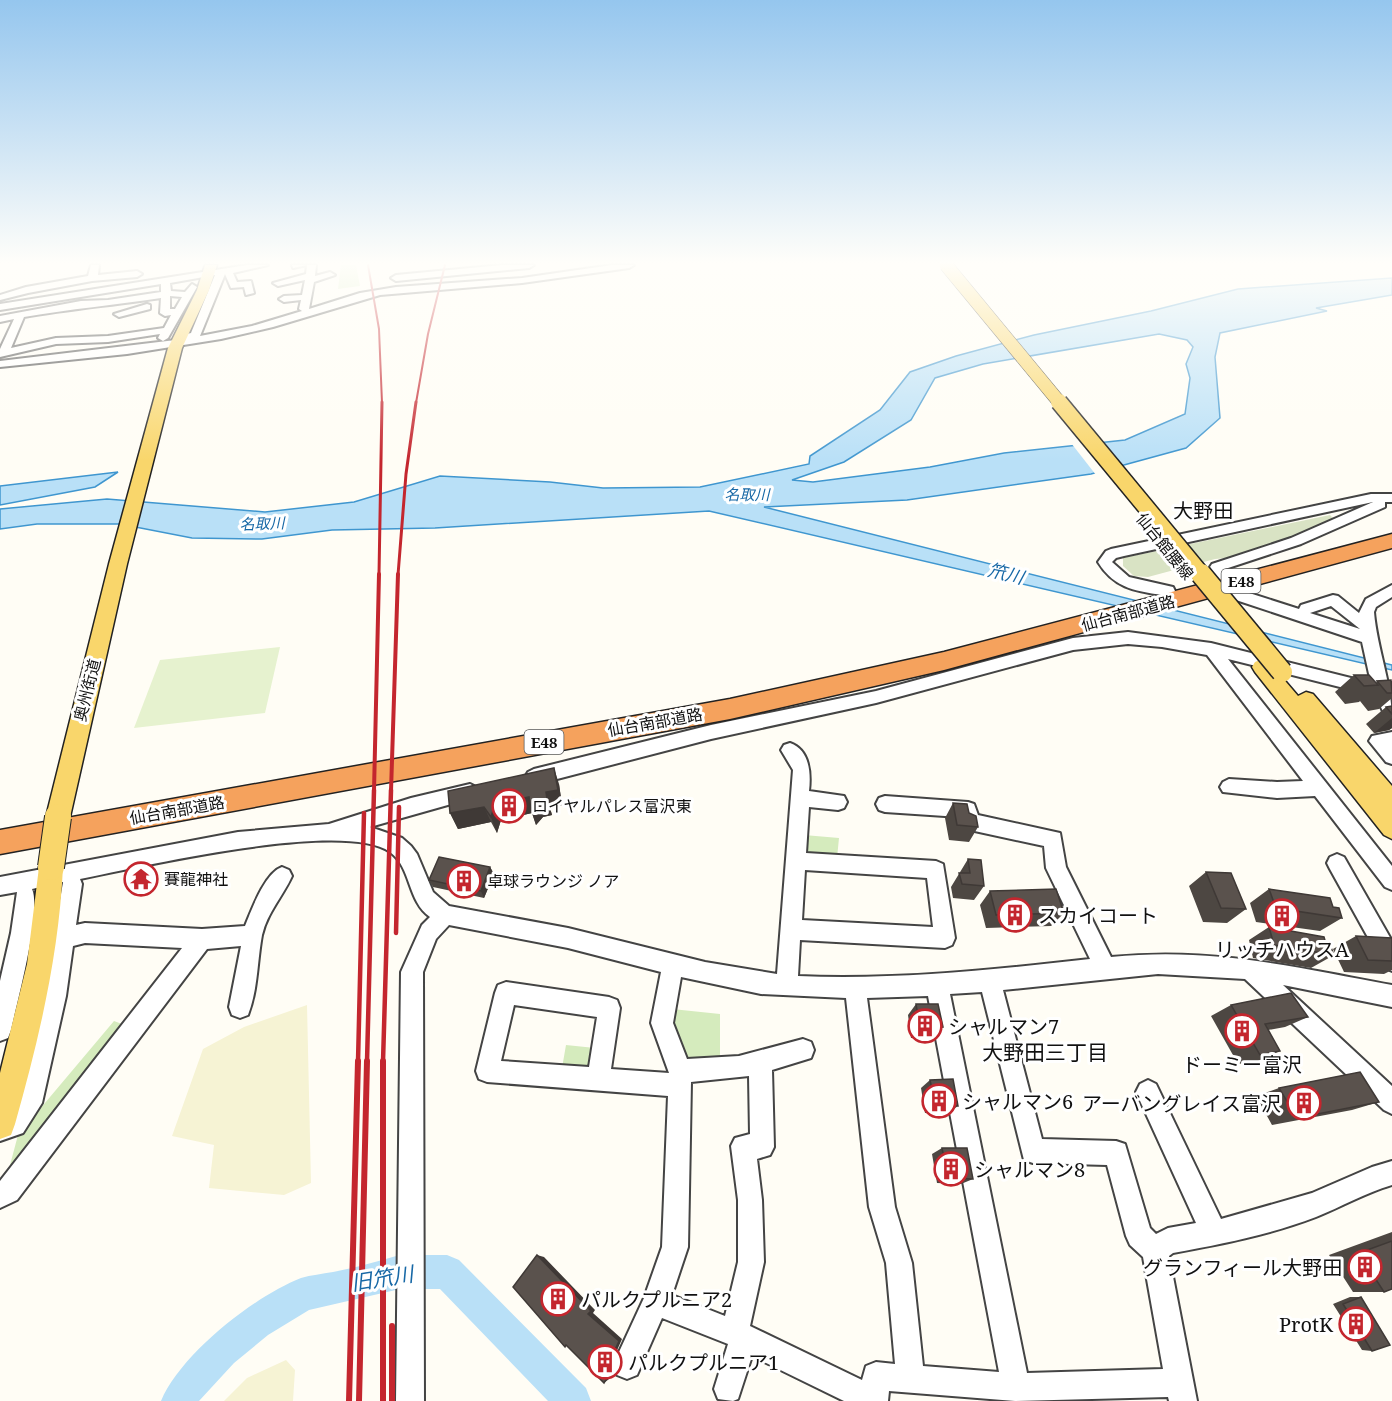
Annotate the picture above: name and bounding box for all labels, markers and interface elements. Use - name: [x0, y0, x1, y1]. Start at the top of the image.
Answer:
- water label: 名取川: [724, 484, 771, 504]
- district label: 大野田: [1173, 497, 1233, 524]
- street label: 仙台館腰線: [1131, 508, 1199, 584]
- water label: 名取川: [239, 512, 287, 534]
- water label: 笊川: [986, 557, 1028, 589]
- road number: E48: [1222, 569, 1260, 593]
- street label: 仙台南部道路: [1079, 590, 1177, 636]
- street label: 奥州街道: [69, 656, 105, 724]
- street label: 仙台南部道路: [606, 703, 704, 741]
- road number: E48: [524, 730, 564, 754]
- building icon: ロイヤルパレス富沢東: [491, 788, 527, 824]
- street label: 仙台南部道路: [128, 791, 226, 829]
- place label: ロイヤルパレス富沢東: [532, 795, 692, 817]
- temple icon: 賽龍神社: [123, 861, 159, 897]
- building icon: 卓球ラウンジ ノア: [446, 863, 482, 899]
- place label: 賽龍神社: [164, 868, 228, 890]
- place label: 卓球ラウンジ ノア: [487, 870, 619, 892]
- building icon: スカイコート: [997, 897, 1033, 933]
- building icon: リッチハウスA: [1264, 898, 1300, 934]
- place label: スカイコート: [1038, 902, 1158, 929]
- place label: リッチハウスA: [1215, 936, 1350, 963]
- building icon: シャルマン7: [907, 1008, 943, 1044]
- place label: シャルマン7: [948, 1013, 1059, 1040]
- building icon: ドーミー富沢: [1224, 1013, 1260, 1049]
- district label: 大野田三丁目: [982, 1038, 1108, 1066]
- place label: ドーミー富沢: [1182, 1051, 1302, 1078]
- building icon: シャルマン6: [921, 1083, 957, 1119]
- building icon: アーバングレイス富沢: [1286, 1085, 1322, 1121]
- place label: シャルマン6: [962, 1088, 1073, 1115]
- place label: アーバングレイス富沢: [1082, 1090, 1281, 1117]
- building icon: シャルマン8: [933, 1151, 969, 1187]
- place label: シャルマン8: [974, 1156, 1085, 1183]
- building icon: グランフィール大野田: [1347, 1249, 1383, 1285]
- place label: グランフィール大野田: [1143, 1254, 1342, 1281]
- water label: 旧笊川: [349, 1259, 417, 1297]
- building icon: パルクプルニア2: [540, 1281, 576, 1317]
- place label: パルクプルニア2: [581, 1286, 732, 1313]
- building icon: ProtK: [1338, 1306, 1374, 1342]
- place label: ProtK: [1279, 1311, 1334, 1338]
- building icon: パルクプルニア1: [587, 1344, 623, 1380]
- place label: パルクプルニア1: [628, 1349, 779, 1376]

